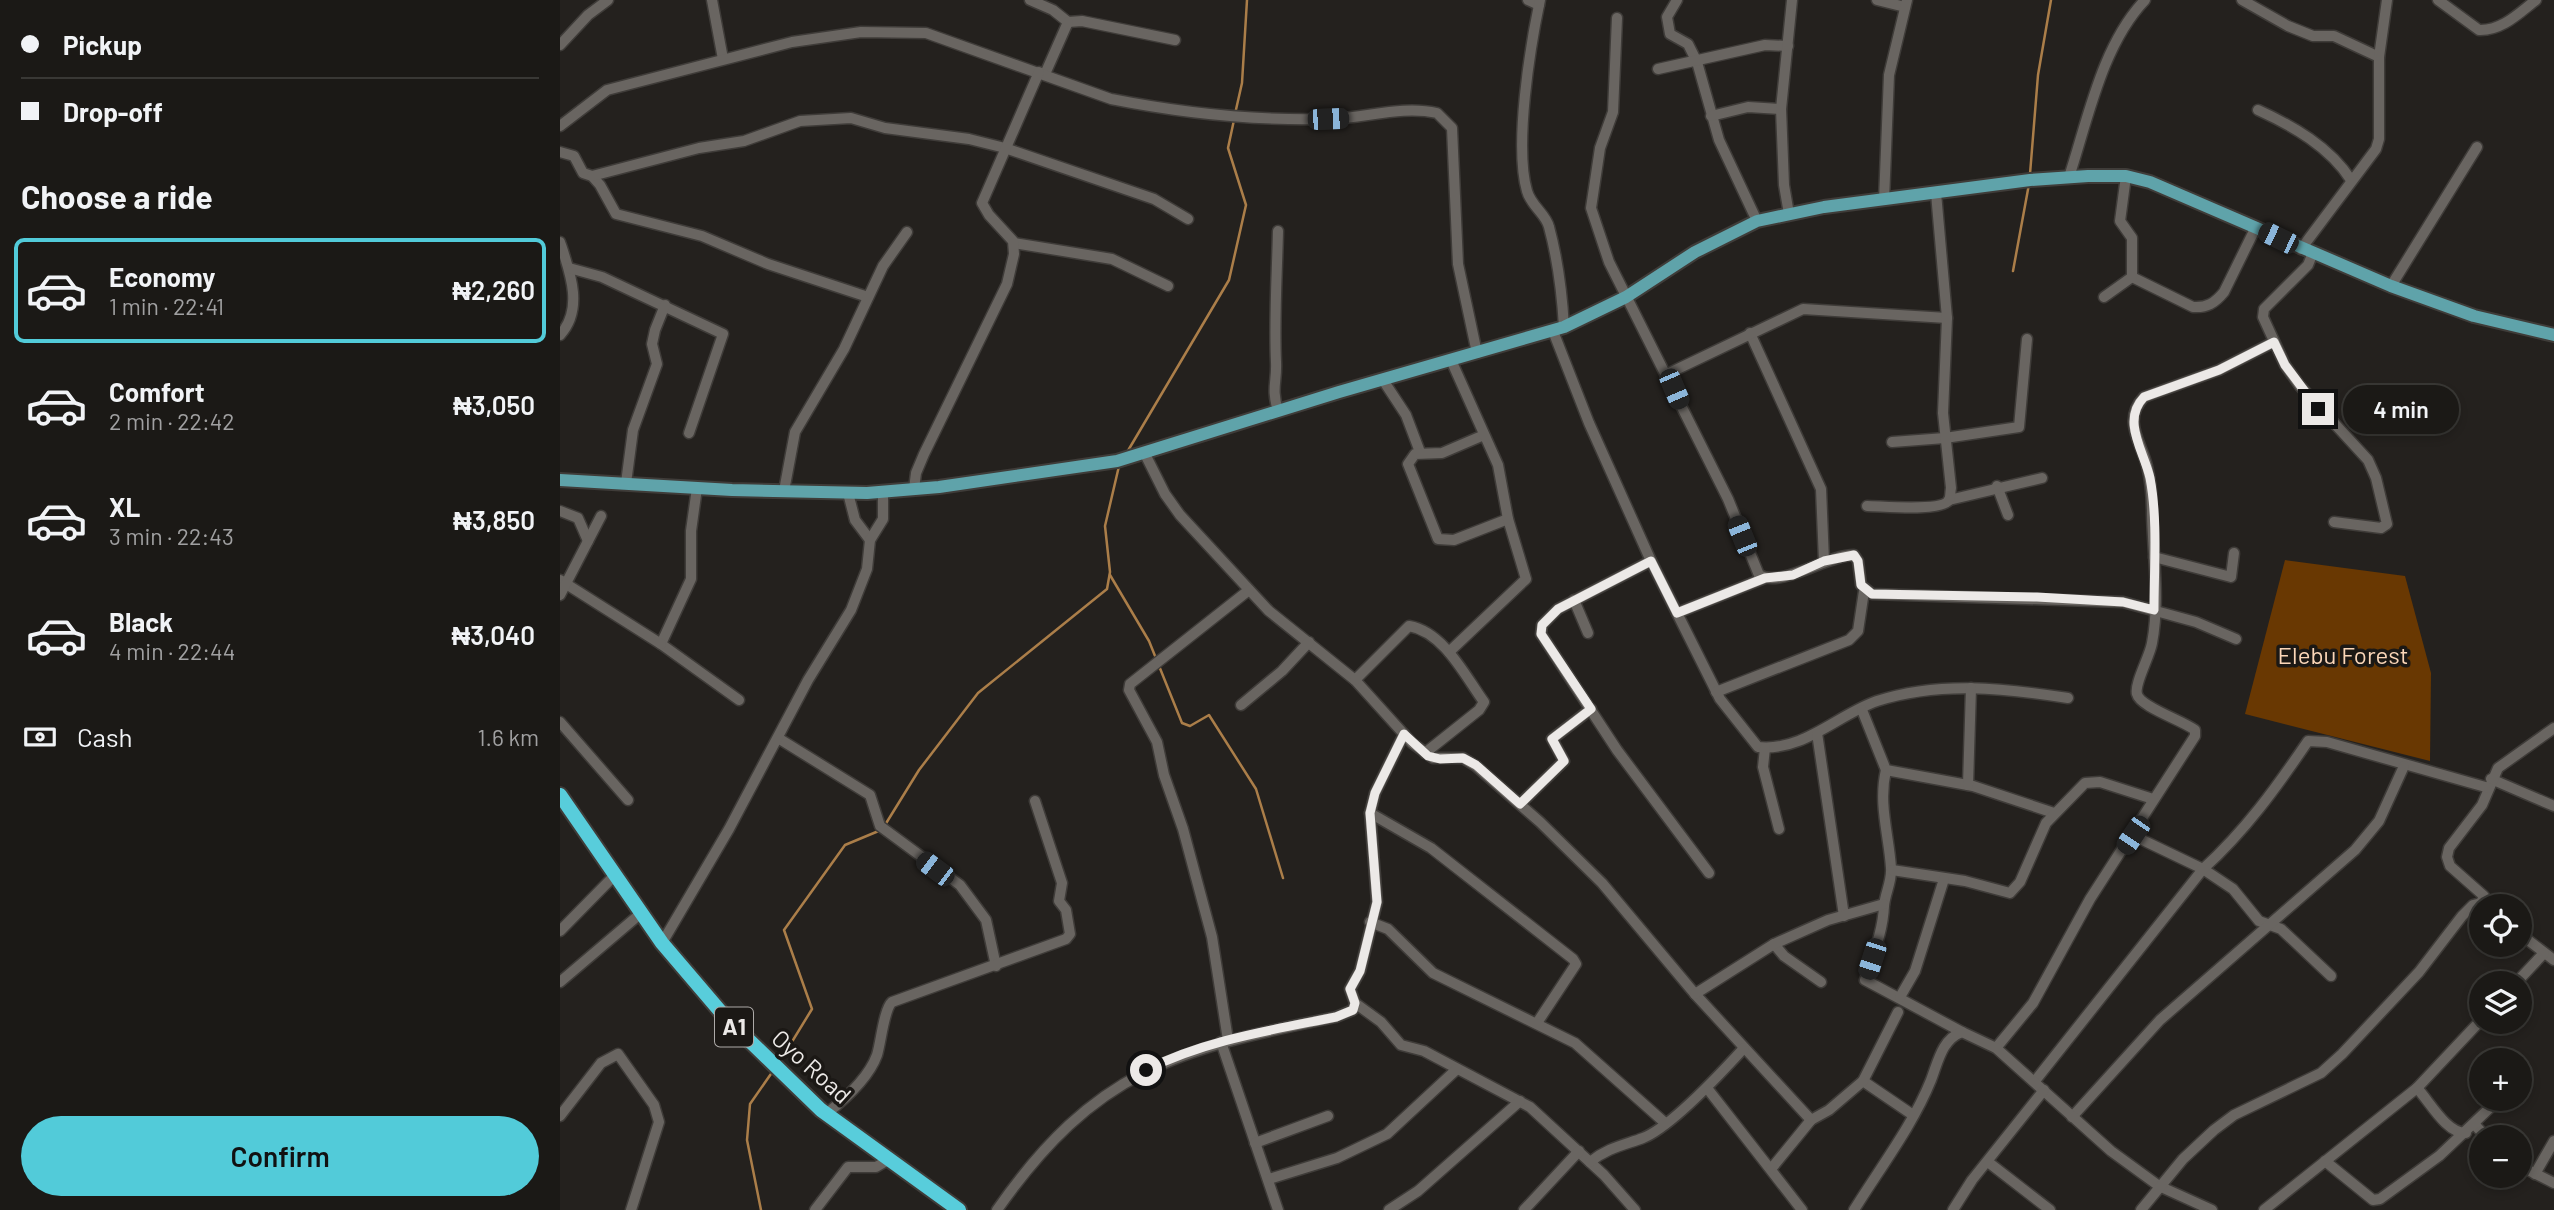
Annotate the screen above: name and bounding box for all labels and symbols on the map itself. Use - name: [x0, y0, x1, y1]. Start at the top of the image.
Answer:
- car: [1307, 108, 1350, 130]
- car: [2255, 219, 2302, 257]
- car: [1657, 366, 1692, 412]
- callout: 4 min: [2342, 384, 2458, 434]
- route end: [2302, 393, 2334, 425]
- car: [1725, 513, 1760, 559]
- park label: Elebu Forest: [2278, 640, 2408, 669]
- car: [2113, 812, 2154, 858]
- car: [912, 848, 959, 890]
- car: [1856, 936, 1889, 982]
- road number: A1: [715, 1008, 753, 1046]
- street label: Oyo Road: [766, 1023, 858, 1109]
- route start: [1130, 1054, 1162, 1086]

